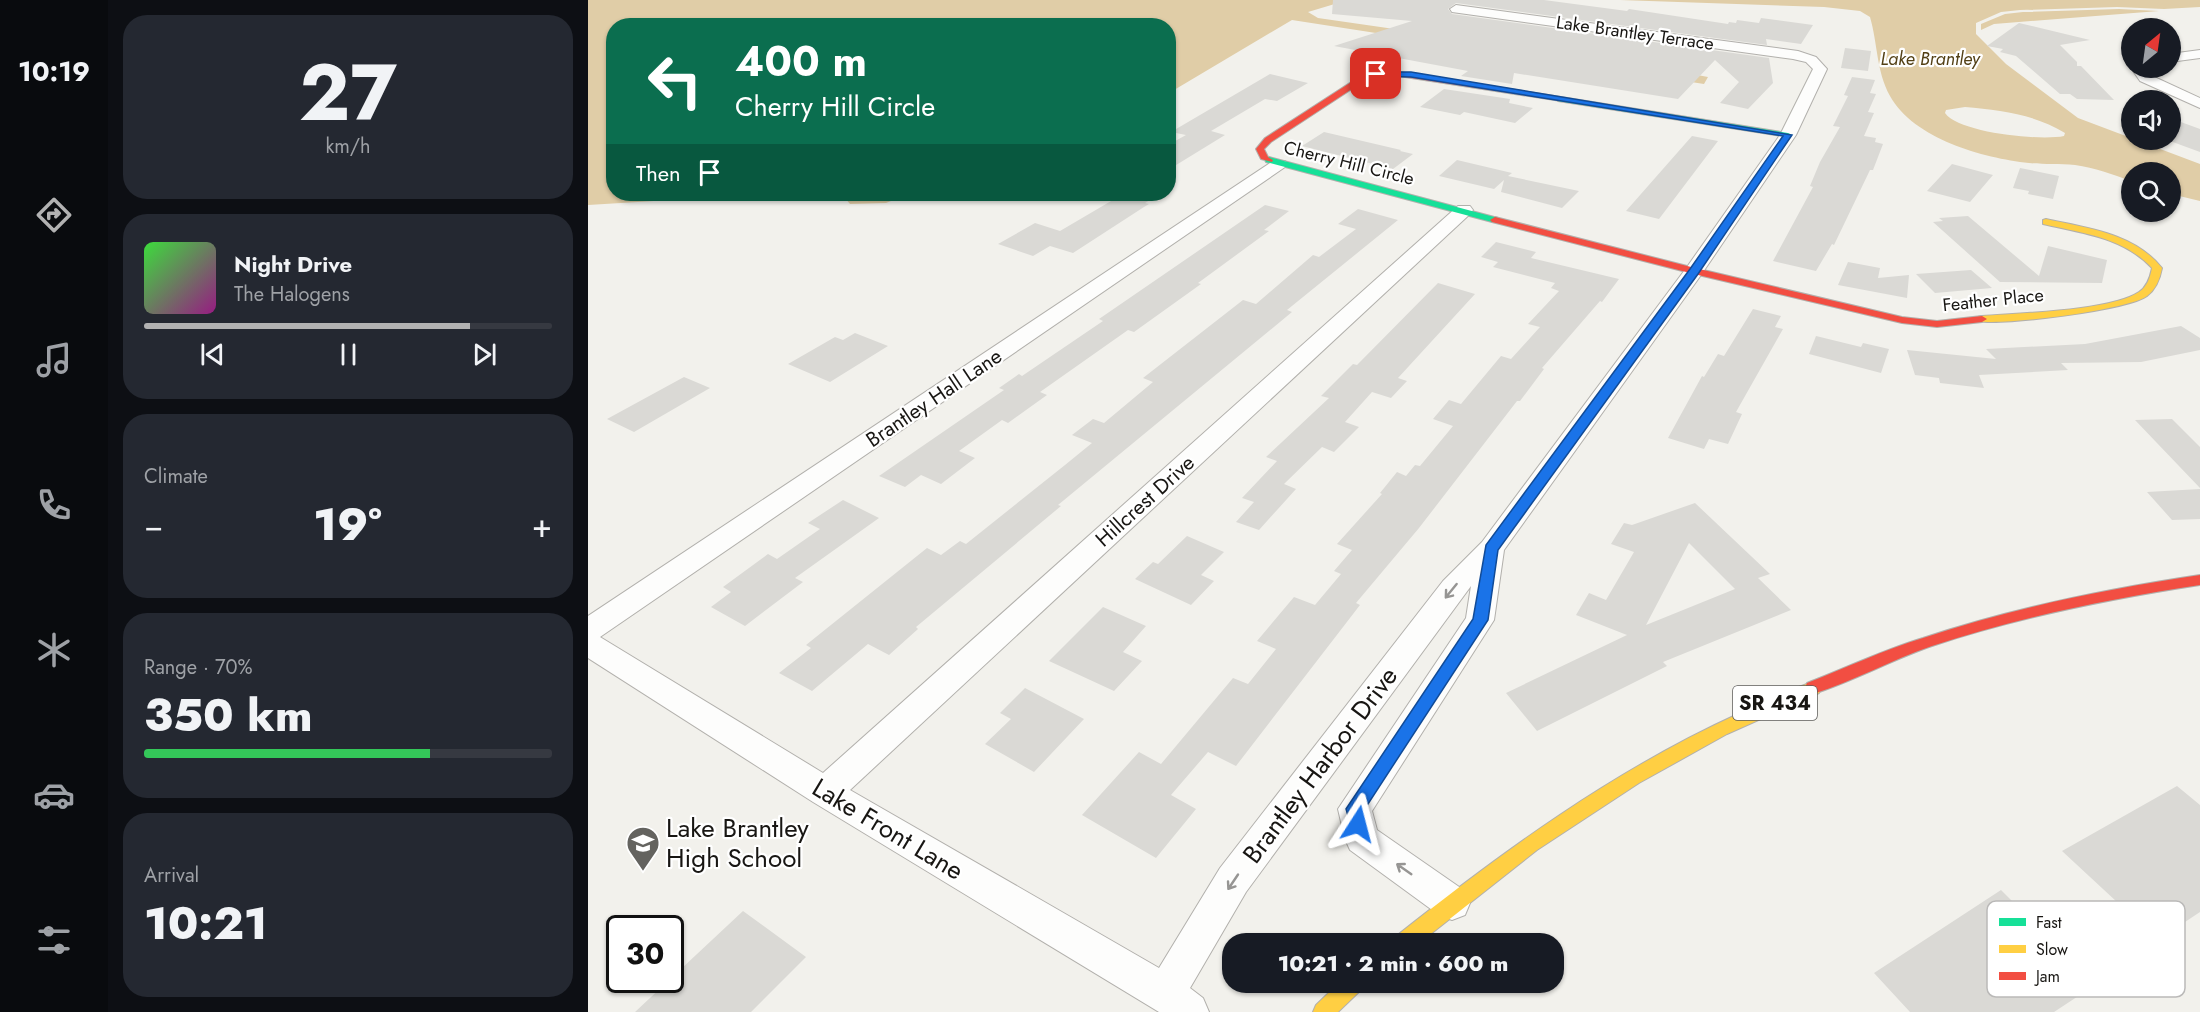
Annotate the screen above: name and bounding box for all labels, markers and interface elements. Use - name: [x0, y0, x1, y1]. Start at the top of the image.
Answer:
- street label: Lake Brantley Terrace: [1555, 9, 1715, 57]
- north arrow: [2121, 18, 2181, 78]
- map controls: [2121, 18, 2181, 222]
- text: 400 m: [735, 31, 867, 92]
- text: 27: [299, 37, 397, 149]
- icon: left: [636, 42, 714, 120]
- water label: Lake Brantley: [1880, 46, 1981, 72]
- pin: [1350, 48, 1401, 99]
- text: 10:19: [18, 52, 90, 91]
- icon: arrive: [1359, 57, 1392, 90]
- text: Cherry Hill Circle: [735, 87, 935, 126]
- button: sound: [2121, 90, 2181, 150]
- text: km/h: [325, 132, 371, 161]
- street label: Cherry Hill Circle: [1281, 134, 1417, 192]
- icon: arrive: [693, 156, 726, 189]
- text: Then: [636, 157, 681, 189]
- button: search: [2121, 162, 2181, 222]
- icon: directions: [33, 194, 75, 236]
- text: Night Drive: [234, 248, 352, 280]
- text: The Halogens: [234, 280, 350, 309]
- street label: Feather Place: [1941, 282, 2045, 318]
- icon: previous: [196, 338, 229, 371]
- icon: pause: [332, 338, 365, 371]
- icon: next: [468, 338, 501, 371]
- icon: music: [33, 339, 75, 381]
- street label: Brantley Hall Lane: [860, 341, 1008, 455]
- street label: Hillcrest Drive: [1089, 448, 1201, 554]
- text: Climate: [144, 462, 208, 491]
- icon: phone: [33, 484, 75, 526]
- text: 19°: [313, 492, 382, 557]
- text: −: [144, 502, 163, 549]
- text: +: [532, 502, 552, 549]
- one-way arrow: [1444, 583, 1457, 599]
- icon: climate: [33, 629, 75, 671]
- text: Range · 70%: [144, 653, 253, 682]
- street label: Brantley Harbor Drive: [1233, 659, 1407, 871]
- text: 350 km: [144, 683, 312, 748]
- road number: SR 434: [1733, 686, 1817, 720]
- street label: Lake Front Lane: [805, 769, 971, 889]
- icon: car: [33, 774, 75, 816]
- position arrow: [1326, 792, 1390, 856]
- place label: Lake Brantley High School: [666, 809, 809, 877]
- school or university icon: Lake Brantley High School: [625, 825, 661, 872]
- text: Arrival: [144, 861, 199, 890]
- one-way arrow: [1397, 863, 1413, 876]
- one-way arrow: [1227, 873, 1239, 889]
- text: 10:21: [144, 891, 268, 956]
- legend: [1987, 901, 2185, 997]
- text: Fast: [2036, 911, 2062, 934]
- speed limit sign: 30: [606, 915, 684, 993]
- icon: filters: [33, 919, 75, 961]
- text: Slow: [2036, 938, 2068, 961]
- text: 10:21 · 2 min · 600 m: [1278, 947, 1508, 979]
- text: Jam: [2034, 965, 2060, 988]

